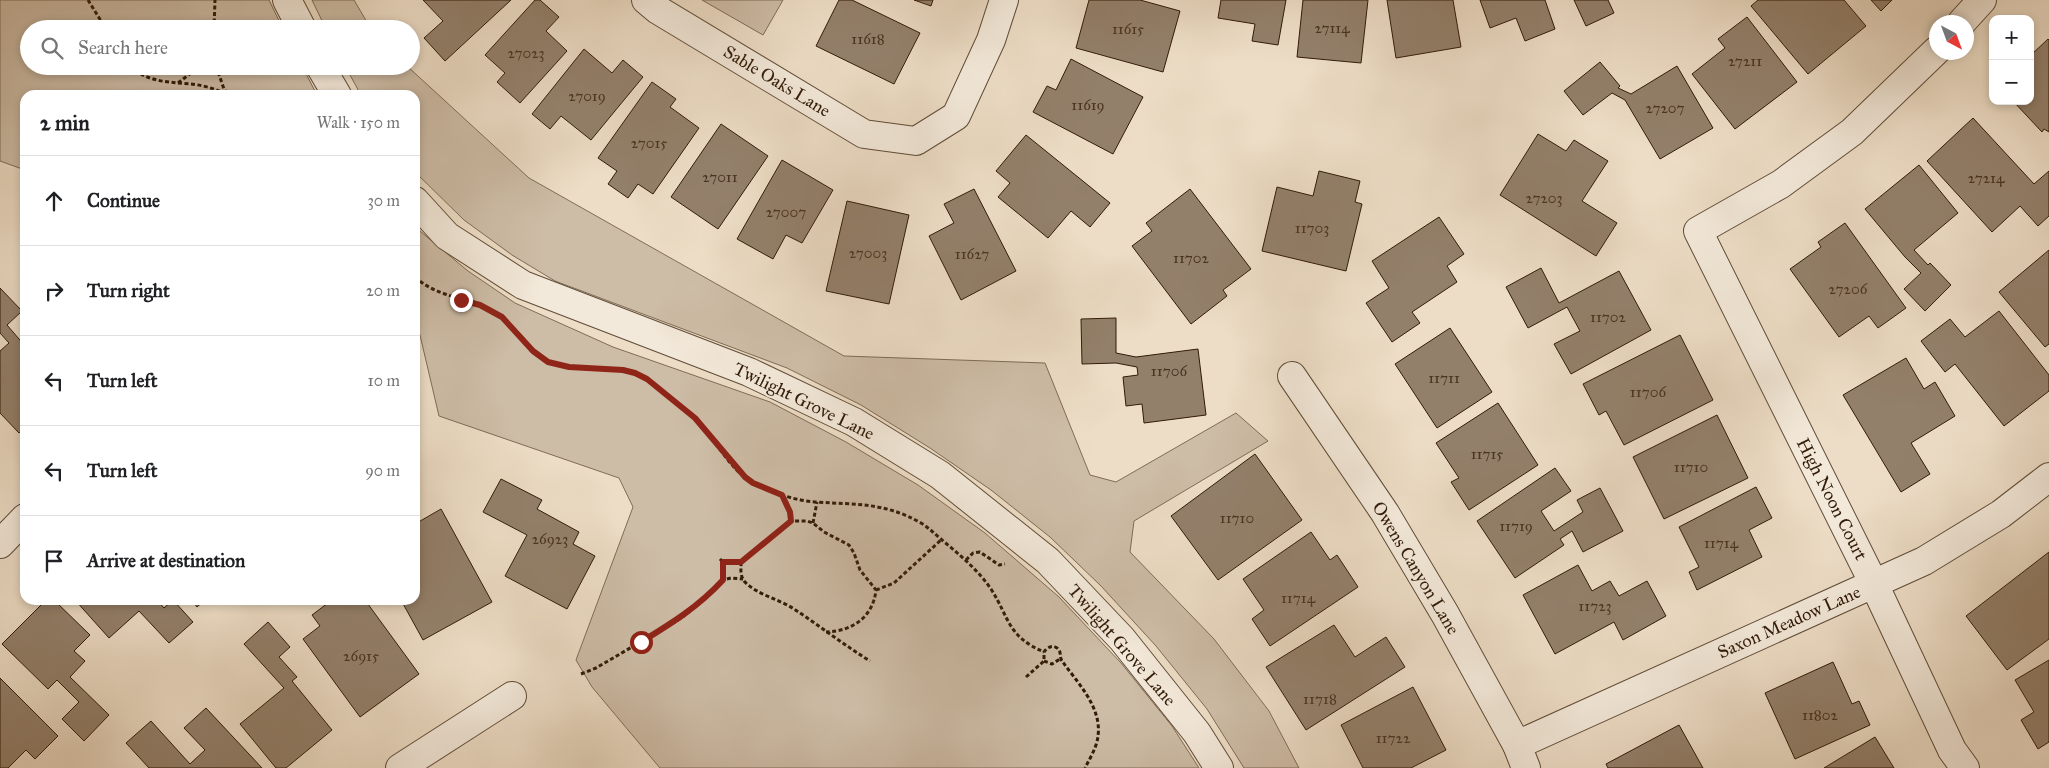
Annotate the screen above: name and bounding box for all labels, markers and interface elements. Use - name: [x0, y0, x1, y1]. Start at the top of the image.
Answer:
- north arrow: [1929, 15, 1974, 60]
- map controls: [1989, 15, 2034, 105]
- button: +: [1989, 15, 2034, 60]
- house number: 27114: [1314, 19, 1350, 37]
- search box: [20, 20, 420, 75]
- house number: 11615: [1112, 20, 1144, 38]
- house number: 11618: [851, 30, 885, 48]
- icon: search: [38, 34, 66, 62]
- text: Search here: [78, 36, 168, 59]
- street label: Sable Oaks Lane: [719, 40, 835, 122]
- house number: 27023: [507, 44, 545, 62]
- house number: 27211: [1728, 52, 1762, 70]
- button: −: [1989, 60, 2034, 105]
- house number: 27019: [568, 87, 606, 105]
- house number: 11619: [1071, 96, 1105, 114]
- house number: 27207: [1645, 99, 1685, 117]
- text: 2 min: [40, 110, 90, 136]
- text: Walk · 150 m: [317, 113, 400, 132]
- house number: 27015: [631, 134, 667, 152]
- house number: 27011: [702, 168, 738, 186]
- house number: 27214: [1968, 169, 2005, 187]
- icon: ahead: [40, 187, 68, 215]
- text: Continue: [87, 189, 160, 212]
- house number: 27203: [1525, 189, 1563, 207]
- text: 30 m: [367, 191, 400, 210]
- house number: 27007: [766, 203, 806, 221]
- house number: 11703: [1295, 219, 1329, 237]
- house number: 27003: [849, 244, 887, 262]
- house number: 11627: [955, 245, 989, 263]
- house number: 11702: [1173, 249, 1210, 267]
- icon: right: [40, 277, 68, 305]
- text: Turn right: [87, 279, 170, 302]
- house number: 27206: [1829, 280, 1869, 298]
- text: 20 m: [366, 281, 400, 300]
- route end: [450, 289, 473, 312]
- house number: 11702: [1590, 308, 1627, 326]
- street label: Twilight Grove Lane: [730, 357, 878, 446]
- house number: 11706: [1151, 362, 1188, 380]
- icon: left: [40, 367, 68, 395]
- text: Turn left: [87, 369, 157, 392]
- house number: 11711: [1428, 369, 1460, 387]
- text: 10 m: [368, 371, 400, 390]
- house number: 11706: [1630, 383, 1667, 401]
- street label: High Noon Court: [1791, 434, 1872, 565]
- house number: 11715: [1471, 445, 1503, 463]
- icon: left: [40, 457, 68, 485]
- house number: 11710: [1674, 458, 1708, 476]
- text: Turn left: [87, 459, 157, 482]
- text: 90 m: [365, 461, 400, 480]
- street label: Owens Canyon Lane: [1368, 497, 1464, 639]
- house number: 11710: [1220, 509, 1254, 527]
- house number: 11719: [1499, 517, 1533, 535]
- house number: 26923: [532, 530, 568, 548]
- house number: 11714: [1704, 534, 1739, 552]
- icon: arrive: [40, 547, 68, 575]
- text: Arrive at destination: [87, 549, 245, 572]
- street label: Twilight Grove Lane: [1062, 580, 1181, 711]
- street label: Saxon Meadow Lane: [1714, 581, 1864, 663]
- house number: 11714: [1281, 589, 1316, 607]
- house number: 11723: [1578, 597, 1612, 615]
- route start: [630, 631, 653, 654]
- house number: 26915: [343, 647, 379, 665]
- house number: 11718: [1303, 690, 1337, 708]
- house number: 11802: [1802, 706, 1839, 724]
- house number: 11722: [1376, 729, 1411, 747]

